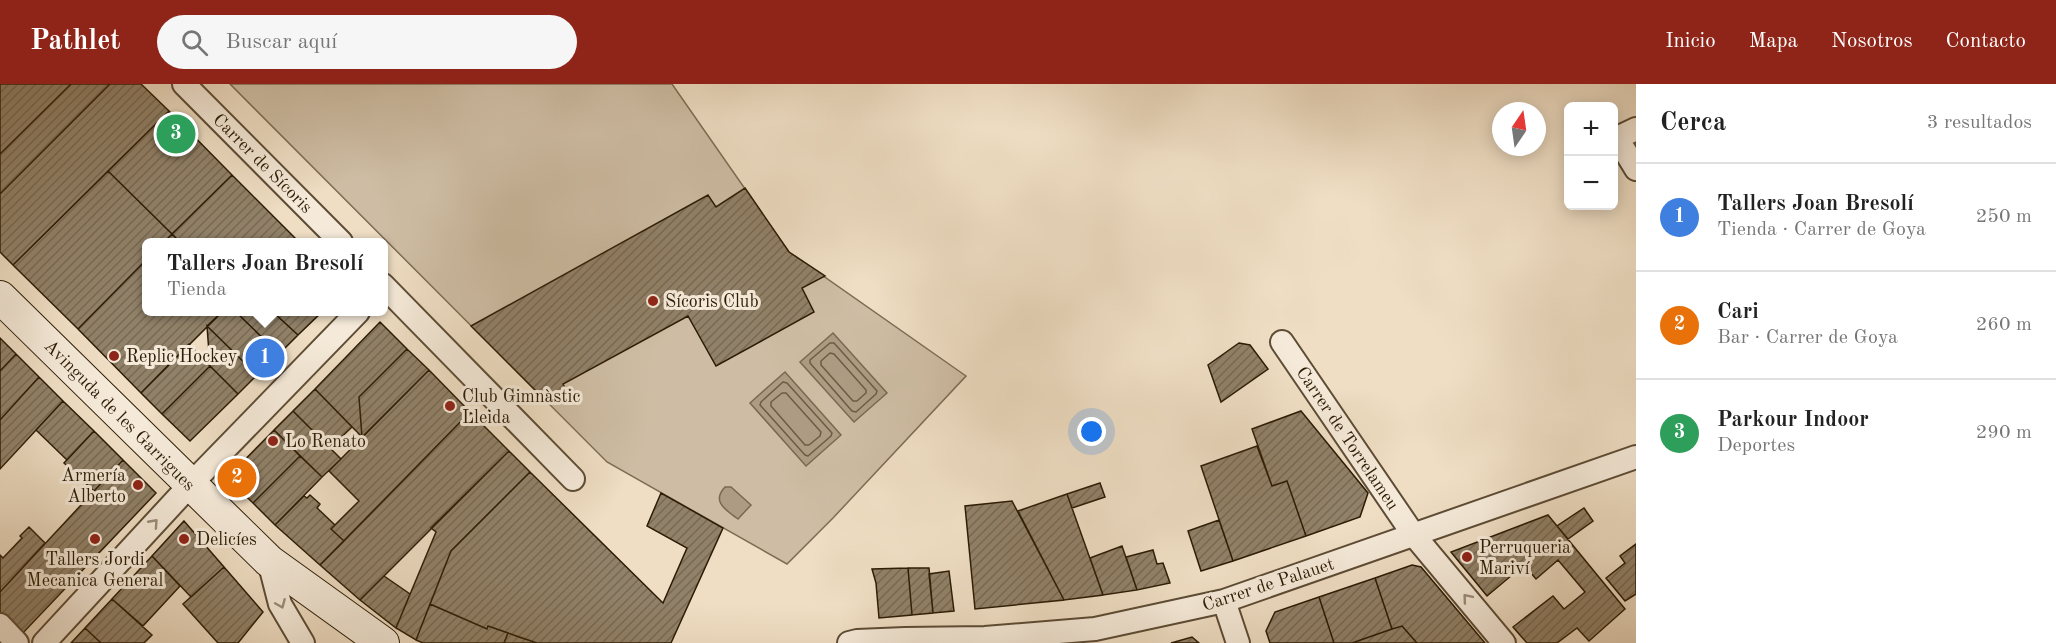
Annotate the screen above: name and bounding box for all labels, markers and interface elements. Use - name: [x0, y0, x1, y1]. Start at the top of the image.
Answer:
- search box: [157, 15, 577, 69]
- icon: search: [178, 26, 211, 59]
- text: Pathlet: [30, 28, 121, 56]
- text: Buscar aquí: [226, 31, 337, 53]
- text: Inicio: [1665, 31, 1716, 52]
- text: Mapa: [1749, 31, 1798, 52]
- text: Nosotros: [1831, 31, 1913, 52]
- text: Contacto: [1946, 31, 2026, 52]
- north arrow: [1492, 102, 1546, 156]
- map controls: [1564, 102, 1618, 210]
- button: +: [1564, 102, 1618, 156]
- text: Cerca: [1660, 110, 1726, 136]
- street label: Carrer de Sícoris: [209, 111, 315, 217]
- pin: 3: [156, 112, 195, 156]
- text: 3 resultados: [1927, 113, 2032, 133]
- button: −: [1564, 156, 1618, 210]
- text: Tallers Joan Bresolí: [1717, 193, 1914, 215]
- text: 1: [1674, 207, 1685, 227]
- text: 250 m: [1976, 207, 2032, 227]
- text: Tienda · Carrer de Goya: [1717, 220, 1926, 240]
- popup: [142, 238, 388, 316]
- text: Tallers Joan Bresolí: [167, 253, 363, 275]
- text: Tienda: [167, 280, 227, 300]
- place label: Sícoris Club: [665, 293, 759, 311]
- marker: Sícoris Club: [646, 294, 660, 308]
- text: Cari: [1717, 301, 1759, 323]
- text: 2: [1674, 315, 1685, 335]
- text: 260 m: [1976, 315, 2032, 335]
- text: Bar · Carrer de Goya: [1717, 328, 1898, 348]
- pin: 1: [246, 336, 284, 380]
- street label: Avinguda de les Garrigues: [40, 337, 198, 495]
- place label: Replic Hockey: [126, 348, 238, 366]
- marker: Replic Hockey: [107, 349, 121, 363]
- street label: Carrer de Torrelameu: [1293, 364, 1402, 514]
- place label: Club Gimnàstic Lleida: [462, 388, 580, 427]
- marker: Club Gimnàstic Lleida: [443, 399, 457, 413]
- text: Parkour Indoor: [1717, 409, 1869, 431]
- your location: [1077, 417, 1106, 446]
- text: 3: [1674, 423, 1685, 443]
- text: 290 m: [1976, 423, 2032, 443]
- place label: Lo Renato: [285, 433, 366, 451]
- marker: Lo Renato: [266, 434, 280, 448]
- text: Deportes: [1717, 436, 1795, 456]
- pin: 2: [218, 456, 256, 500]
- place label: Armería Alberto: [61, 467, 126, 506]
- marker: Armería Alberto: [131, 478, 145, 492]
- one-way arrow: [147, 519, 158, 529]
- place label: Delicíes: [196, 531, 257, 549]
- marker: Tallers Jordi Mecanica General: [88, 532, 102, 546]
- marker: Delicíes: [177, 532, 191, 546]
- place label: Perruqueria Mariví: [1479, 539, 1571, 578]
- marker: Perruqueria Mariví: [1460, 550, 1474, 564]
- place label: Tallers Jordi Mecanica General: [27, 551, 164, 590]
- street label: Carrer de Palauet: [1200, 555, 1336, 615]
- one-way arrow: [1463, 594, 1474, 605]
- one-way arrow: [274, 598, 286, 609]

